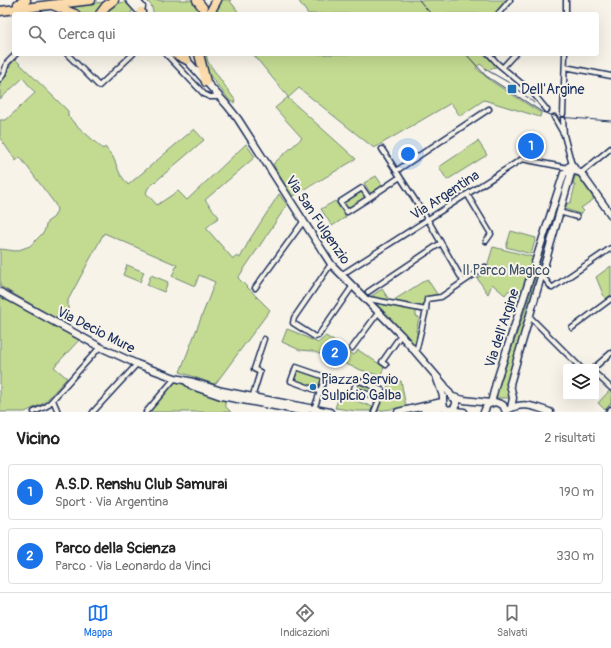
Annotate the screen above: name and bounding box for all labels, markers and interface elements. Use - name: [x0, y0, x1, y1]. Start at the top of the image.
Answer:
- search box: [12, 12, 599, 56]
- icon: search: [26, 23, 48, 45]
- text: Cerca qui: [58, 25, 115, 44]
- place label: Dell'Argine: [521, 81, 585, 98]
- marker: Dell'Argine: [506, 83, 518, 95]
- pin: 1: [518, 131, 544, 161]
- your location: [398, 144, 418, 164]
- street label: Via Argentina: [407, 167, 483, 223]
- street label: Via San Fulgenzio: [282, 172, 354, 268]
- park label: Il Parco Magico: [462, 262, 550, 279]
- street label: Via dell'Argine: [481, 286, 523, 370]
- street label: Via Decio Mure: [54, 303, 138, 357]
- pin: 2: [322, 338, 348, 368]
- map controls: [563, 364, 599, 400]
- button: layers: [563, 364, 599, 400]
- place label: Piazza Servio Sulpicio Galba: [321, 371, 401, 404]
- marker: Piazza Servio Sulpicio Galba: [308, 382, 318, 392]
- text: Vicino: [16, 428, 60, 449]
- text: 2 risultati: [544, 430, 595, 446]
- text: A.S.D. Renshu Club Samurai: [55, 475, 227, 494]
- text: 1: [27, 484, 33, 500]
- text: 190 m: [559, 484, 594, 500]
- text: Sport · Via Argentina: [55, 494, 168, 510]
- text: Parco della Scienza: [55, 539, 176, 558]
- text: 2: [26, 548, 34, 564]
- text: 330 m: [556, 548, 594, 564]
- text: Parco · Via Leonardo da Vinci: [55, 558, 211, 574]
- tab: Mappa: [84, 602, 112, 639]
- tab: Indicazioni: [280, 602, 329, 639]
- tab: Salvati: [497, 602, 527, 639]

